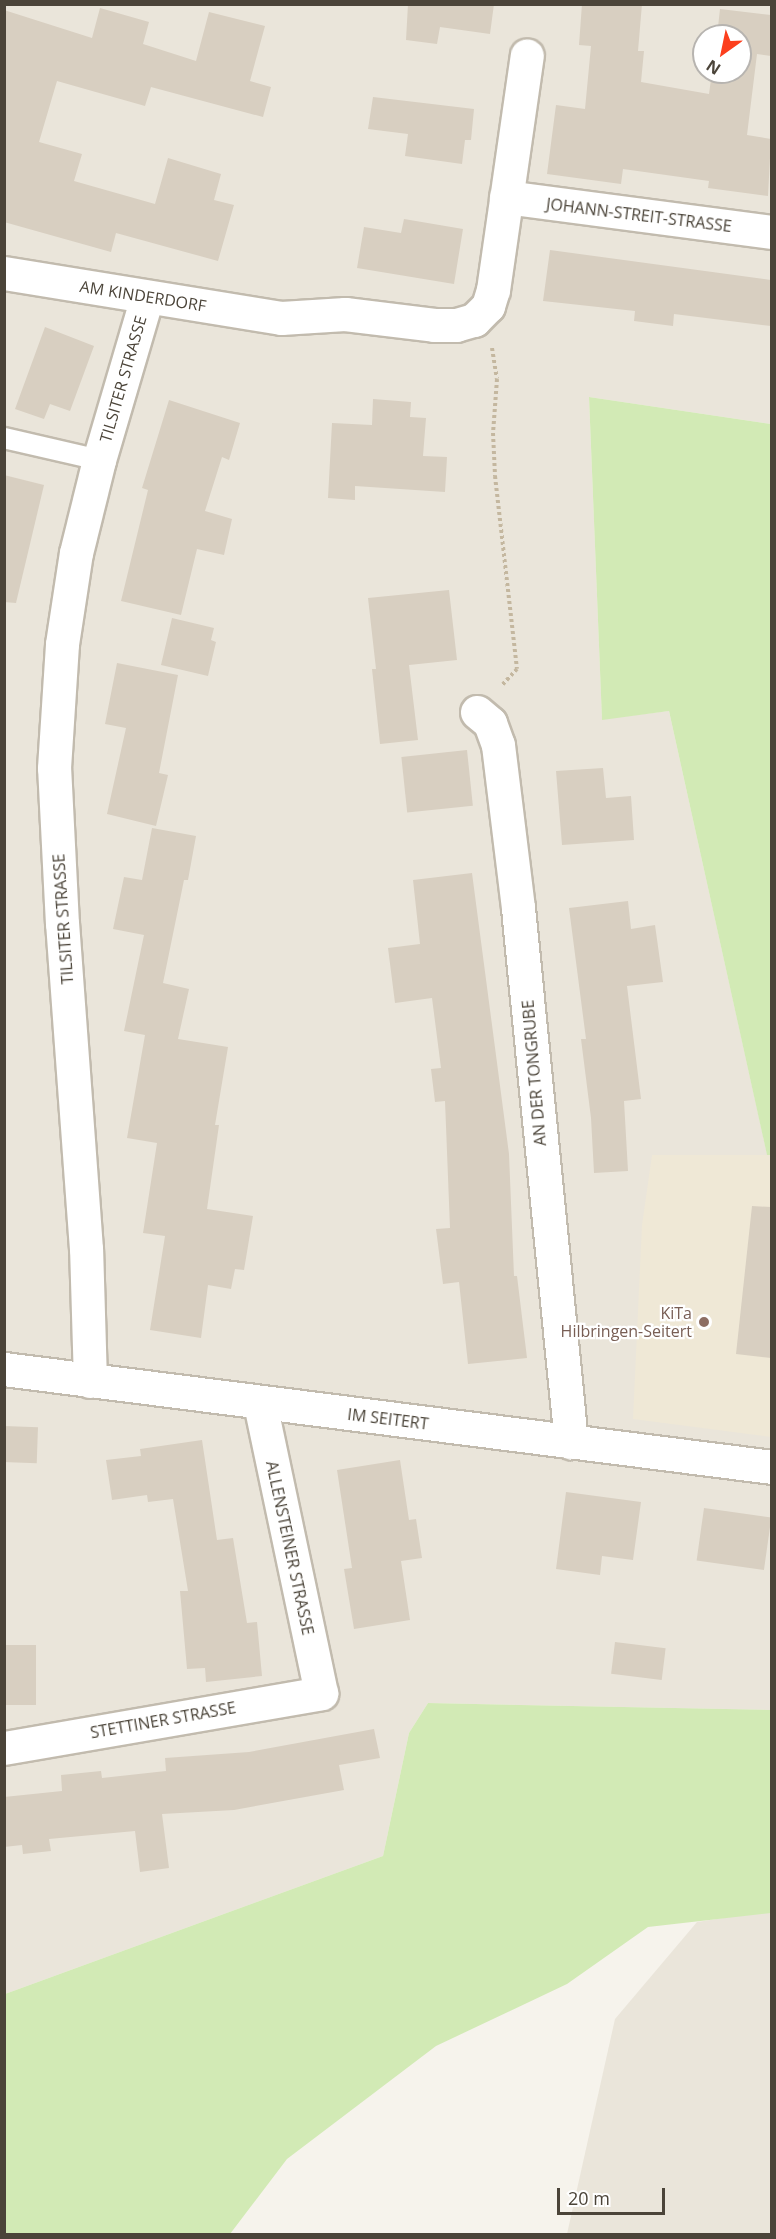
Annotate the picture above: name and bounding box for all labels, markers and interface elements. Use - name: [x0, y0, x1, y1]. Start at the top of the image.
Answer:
- north arrow: [692, 24, 752, 84]
- text: N: [702, 55, 725, 80]
- street label: JOHANN-STREIT-STRASSE: [545, 194, 733, 236]
- street label: AM KINDERDORF: [79, 277, 207, 315]
- street label: TILSITER STRASSE: [96, 314, 150, 444]
- street label: TILSITER STRASSE: [49, 853, 77, 985]
- street label: AN DER TONGRUBE: [518, 999, 550, 1147]
- place label: KiTa Hilbringen-Seitert: [561, 1303, 692, 1341]
- marker: KiTa Hilbringen-Seitert: [697, 1315, 711, 1329]
- street label: IM SEITERT: [346, 1405, 430, 1433]
- street label: ALLENSTEINER STRASSE: [262, 1459, 318, 1637]
- street label: STETTINER STRASSE: [89, 1698, 237, 1742]
- scale bar: [560, 2176, 668, 2214]
- text: 20 m: [568, 2186, 610, 2210]

